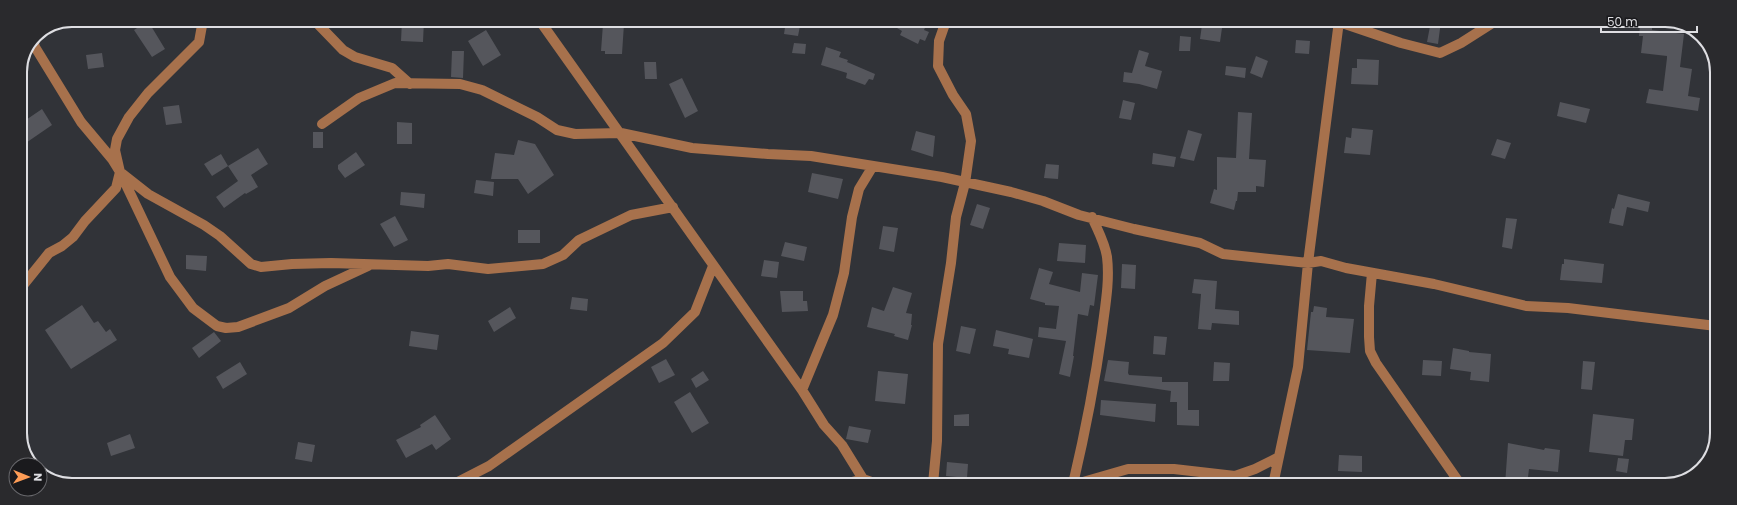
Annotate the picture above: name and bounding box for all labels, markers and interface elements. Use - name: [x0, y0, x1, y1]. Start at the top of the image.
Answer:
- scale bar: [1601, 8, 1697, 34]
- text: 50 m: [1607, 13, 1638, 30]
- north arrow: [8, 457, 48, 497]
- text: N: [30, 473, 46, 481]

